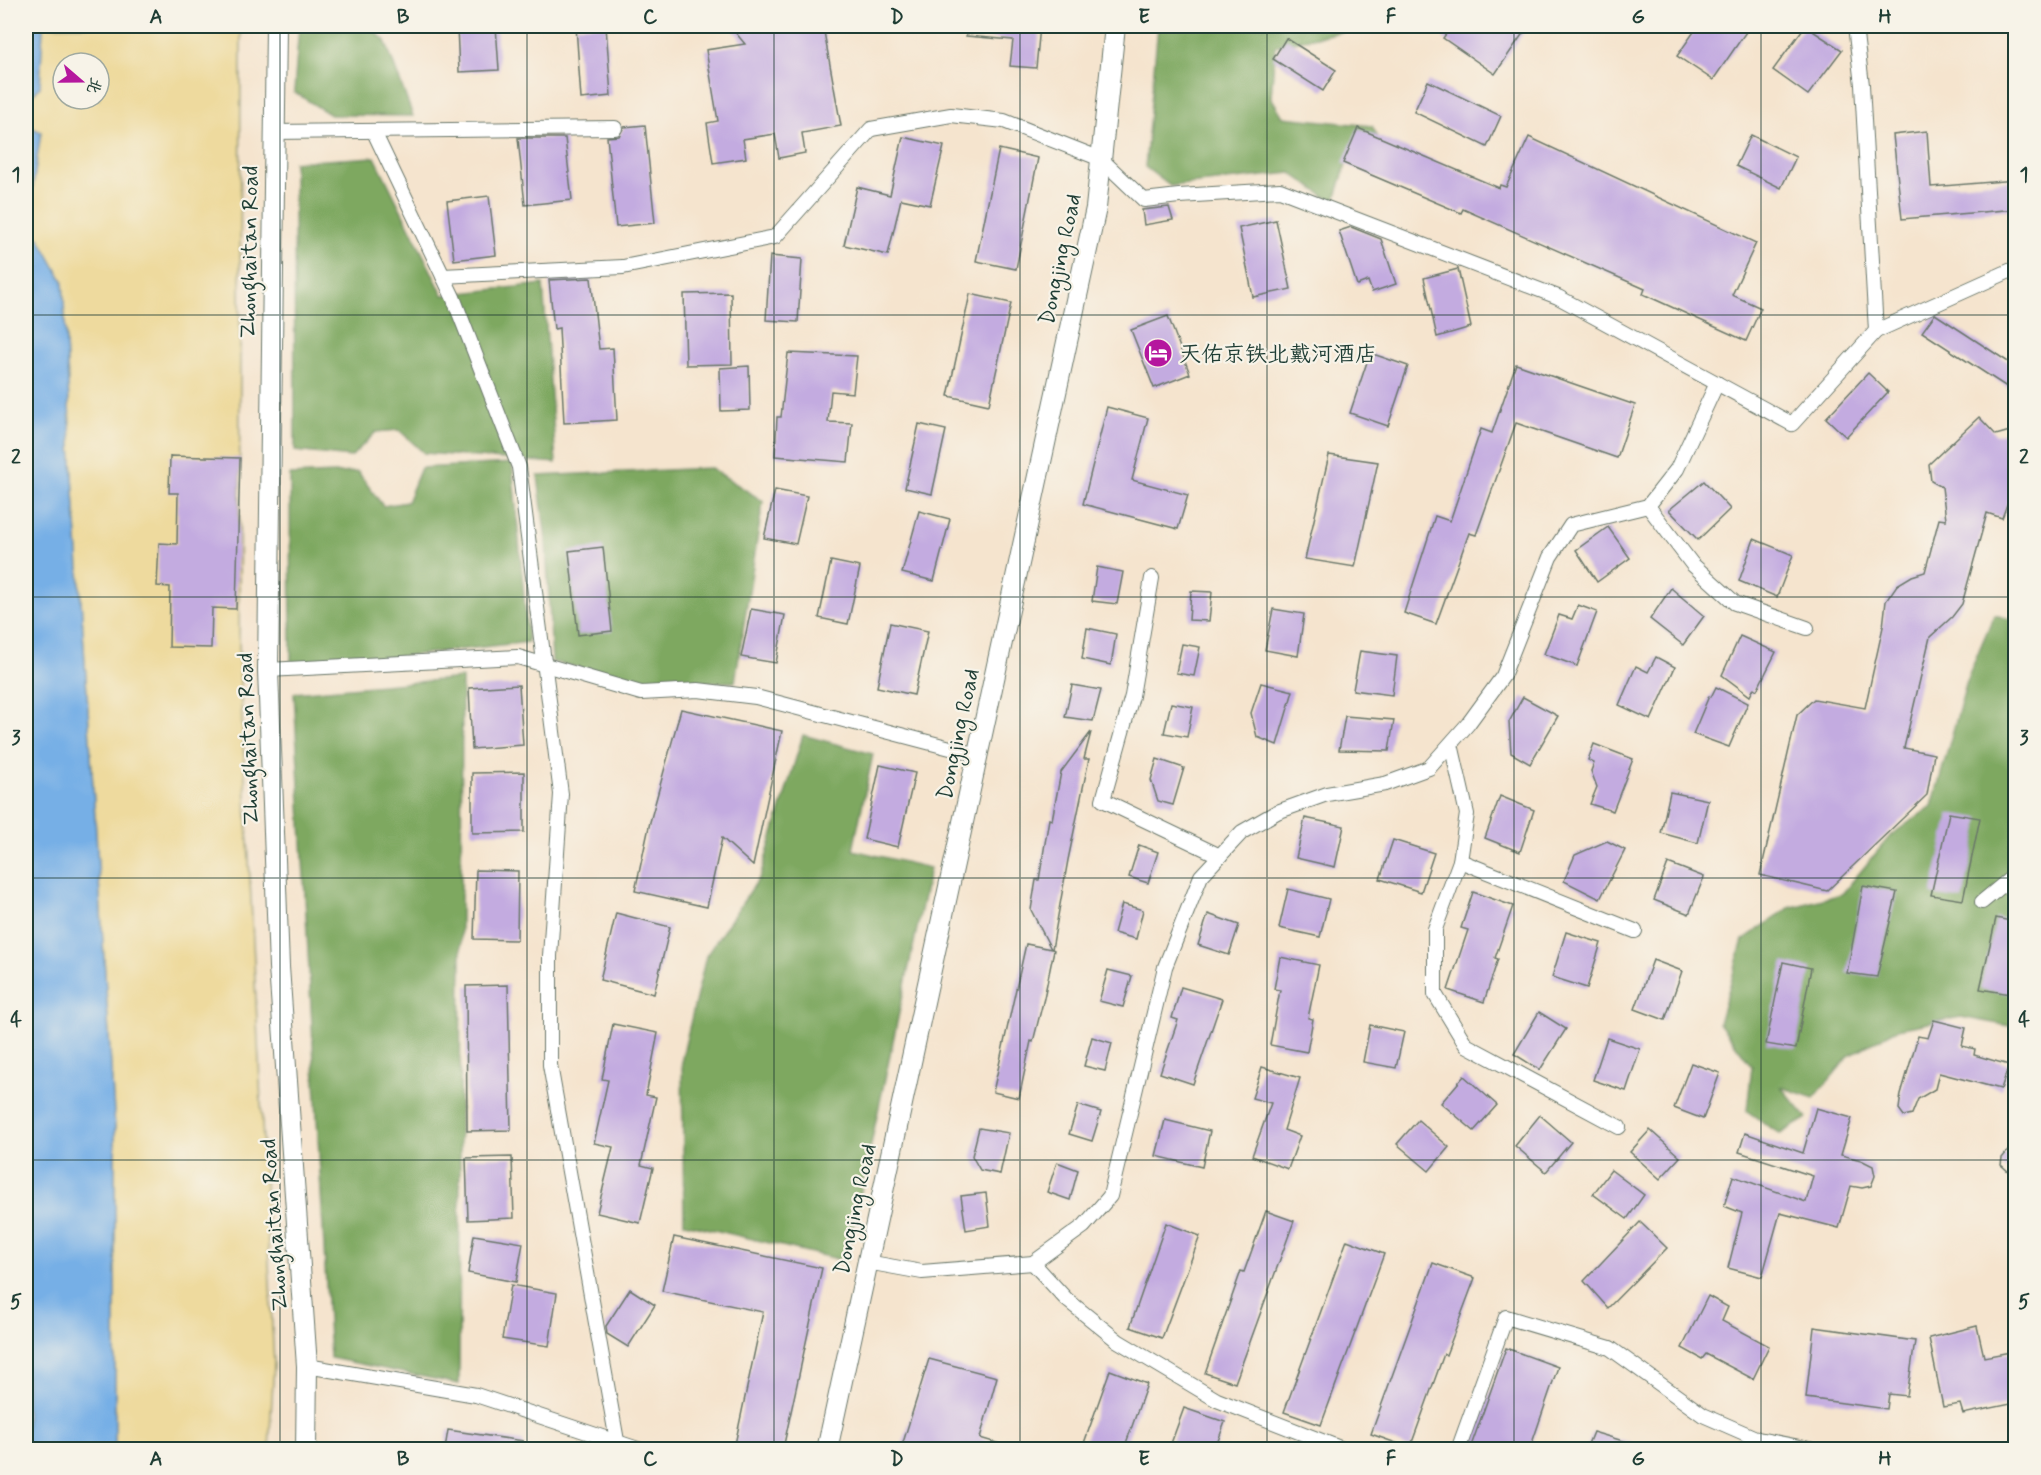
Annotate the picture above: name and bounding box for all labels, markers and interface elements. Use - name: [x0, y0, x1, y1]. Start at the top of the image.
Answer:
- text: A: [149, 4, 163, 31]
- text: B: [397, 4, 410, 31]
- text: C: [643, 4, 658, 31]
- text: D: [890, 4, 904, 31]
- text: E: [1138, 4, 1150, 31]
- text: F: [1386, 4, 1397, 31]
- text: G: [1631, 4, 1645, 31]
- text: H: [1878, 4, 1892, 31]
- north arrow: [51, 51, 111, 111]
- text: 北: [81, 75, 106, 97]
- text: 1: [12, 162, 20, 189]
- text: 1: [2020, 162, 2028, 189]
- street label: Zhonghaitan Road: [234, 165, 269, 339]
- street label: Dongjing Road: [1033, 191, 1091, 328]
- hotel icon: 天佑京铁北戴河酒店: [1142, 337, 1174, 369]
- place label: 天佑京铁北戴河酒店: [1179, 341, 1377, 369]
- text: 2: [11, 444, 21, 471]
- text: 2: [2019, 444, 2029, 471]
- street label: Zhonghaitan Road: [232, 652, 269, 826]
- street label: Dongjing Road: [931, 666, 989, 803]
- text: 3: [11, 725, 21, 752]
- text: 3: [2019, 725, 2029, 752]
- text: 4: [10, 1007, 22, 1034]
- text: 4: [2018, 1007, 2030, 1034]
- street label: Zhonghaitan Road: [255, 1137, 298, 1312]
- street label: Dongjing Road: [828, 1141, 886, 1278]
- text: 5: [10, 1289, 22, 1316]
- text: 5: [2018, 1289, 2030, 1316]
- text: A: [149, 1446, 163, 1473]
- text: B: [397, 1446, 410, 1473]
- text: C: [643, 1446, 658, 1473]
- text: D: [890, 1446, 904, 1473]
- text: E: [1138, 1446, 1150, 1473]
- text: F: [1386, 1446, 1397, 1473]
- text: G: [1631, 1446, 1645, 1473]
- text: H: [1878, 1446, 1892, 1473]

